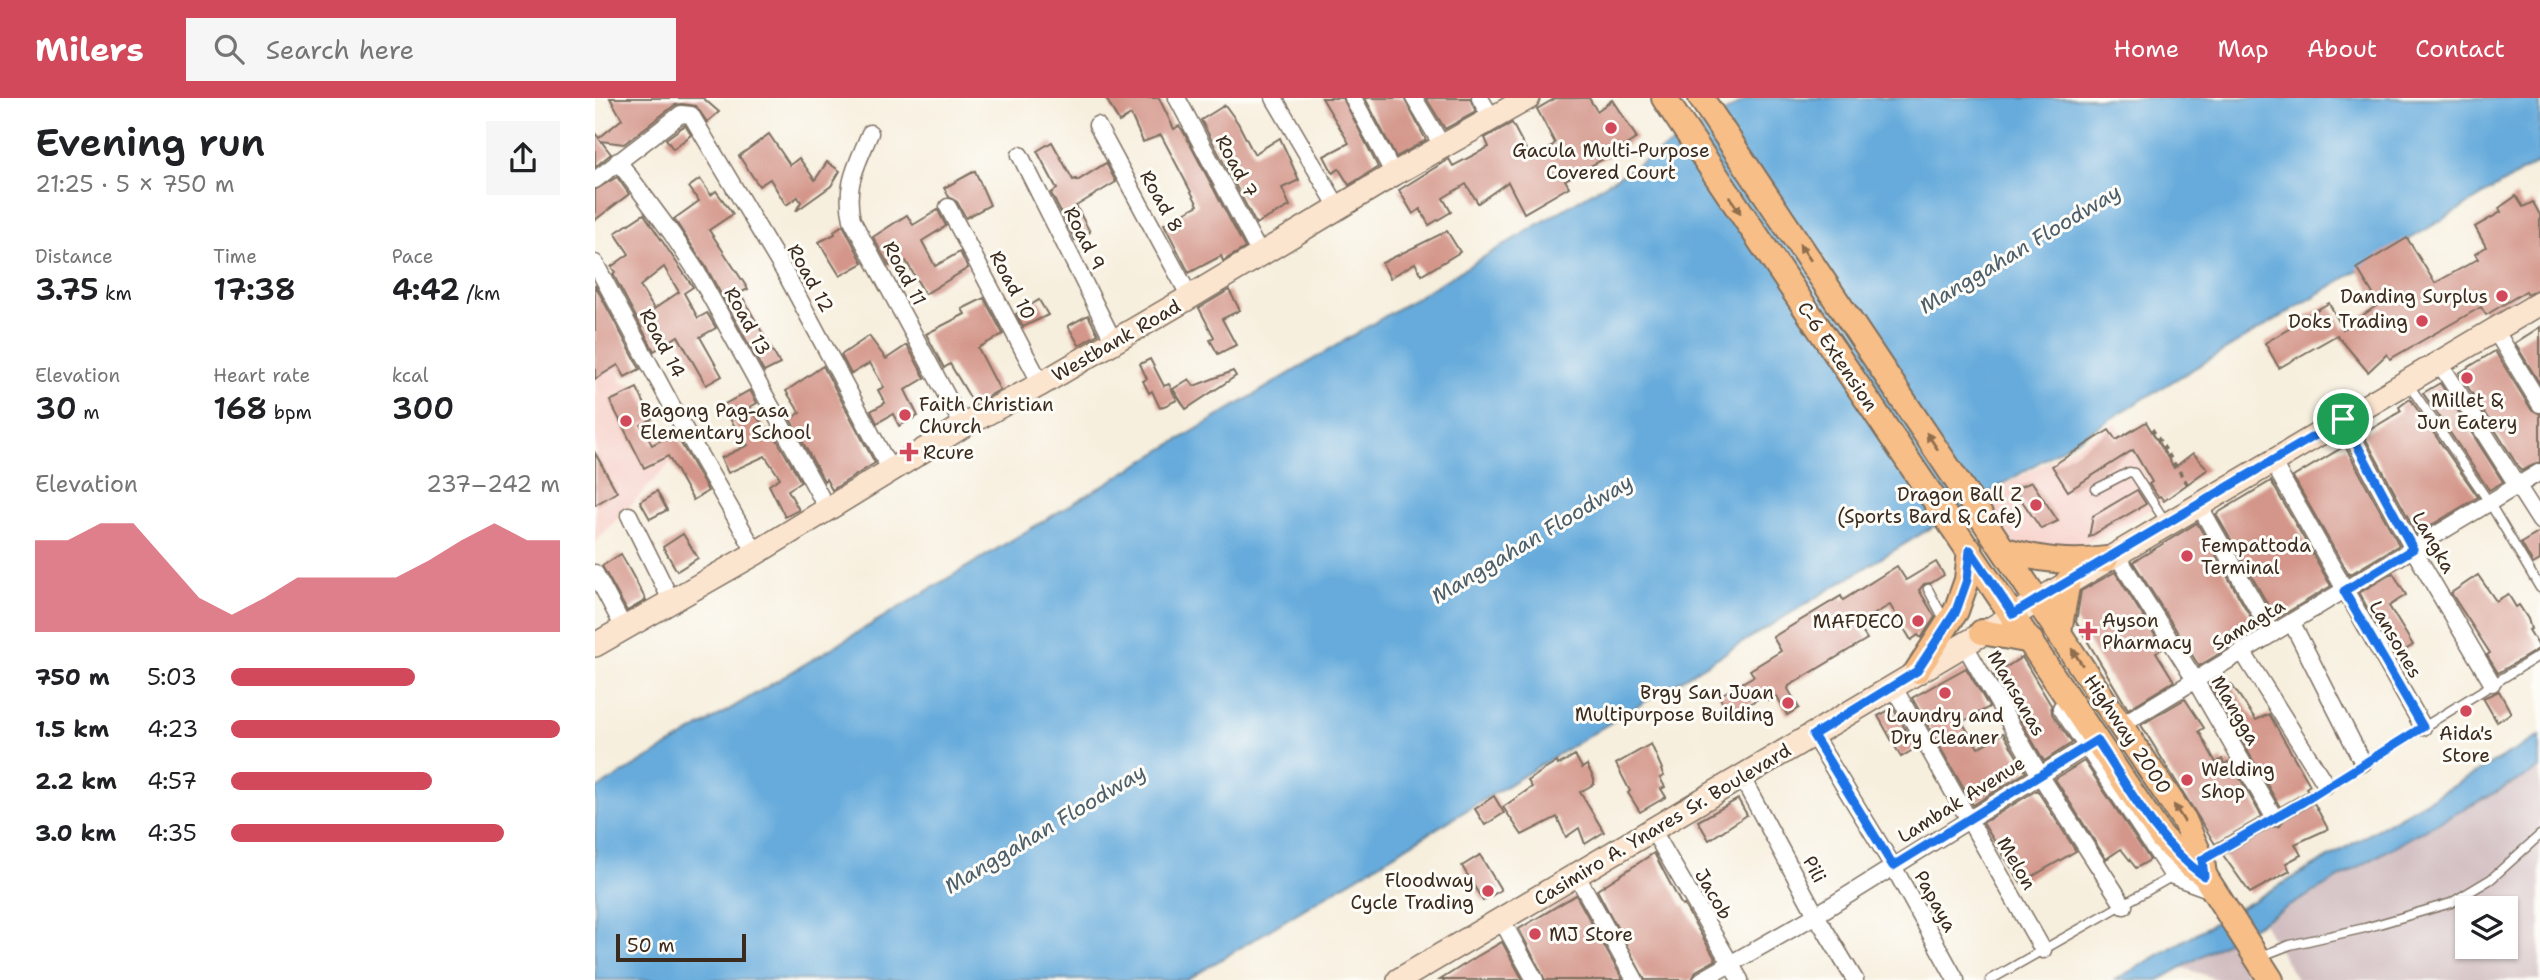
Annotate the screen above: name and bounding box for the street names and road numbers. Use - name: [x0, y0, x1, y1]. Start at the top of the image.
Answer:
- street label: Road 7: [1210, 131, 1263, 202]
- street label: Road 8: [1134, 166, 1189, 237]
- street label: Road 9: [1058, 202, 1111, 274]
- street label: Road 11: [877, 237, 932, 310]
- street label: Road 12: [782, 240, 840, 317]
- street label: Road 10: [984, 246, 1041, 324]
- street label: Road 13: [719, 283, 777, 360]
- street label: Westbank Road: [1047, 293, 1185, 387]
- street label: C-6 Extension: [1792, 297, 1884, 416]
- street label: Road 14: [634, 304, 691, 382]
- street label: Langka: [2406, 507, 2461, 578]
- street label: Samagta: [2207, 593, 2290, 656]
- street label: Lansones: [2363, 596, 2428, 683]
- street label: Mansanas: [1982, 646, 2051, 741]
- street label: Highway 2000: [2078, 670, 2177, 799]
- street label: Mangga: [2206, 671, 2266, 750]
- street label: Casimiro A. Ynares Sr. Boulevard: [1529, 738, 1795, 911]
- street label: Lambak Avenue: [1893, 750, 2030, 849]
- street label: Melon: [1991, 832, 2042, 894]
- street label: Pili: [1797, 851, 1832, 887]
- street label: Jacob: [1689, 864, 1738, 924]
- street label: Papaya: [1908, 866, 1963, 937]

